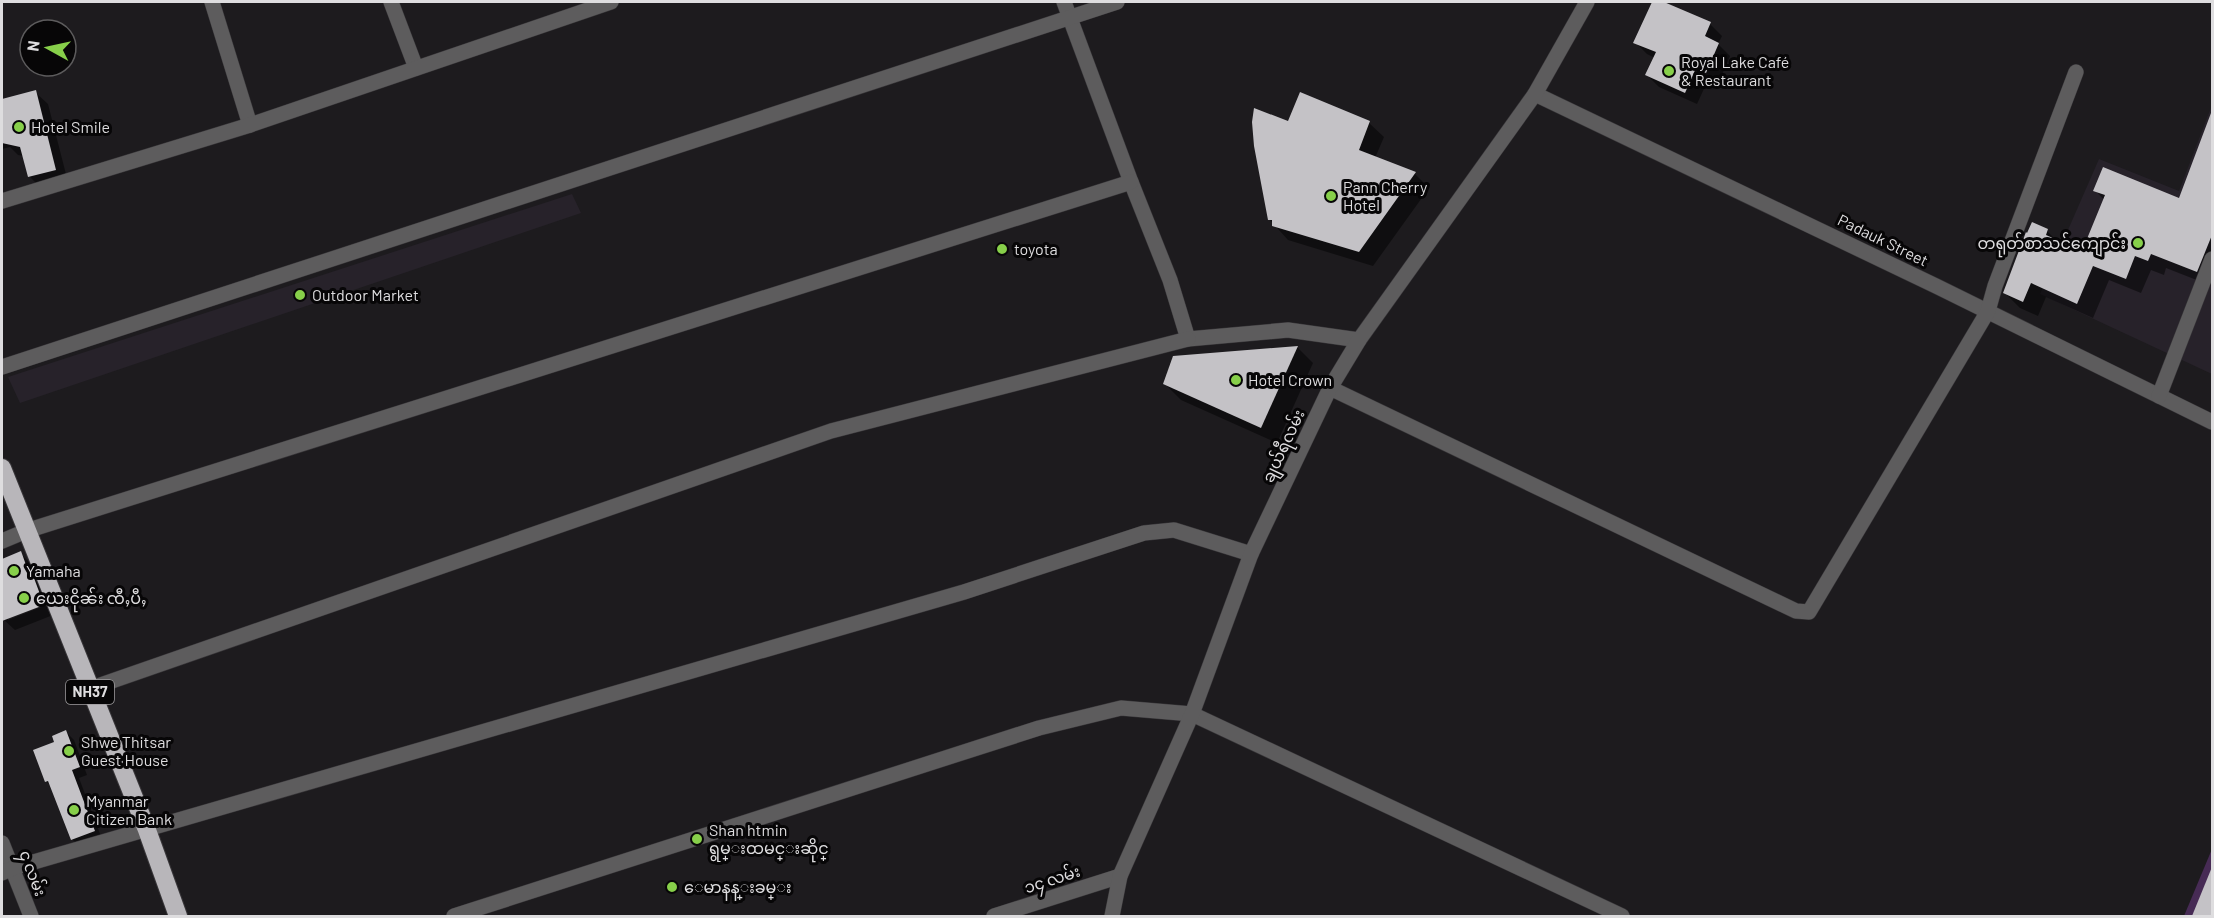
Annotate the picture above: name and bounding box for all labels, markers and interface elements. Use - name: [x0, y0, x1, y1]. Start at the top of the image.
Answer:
- north arrow: [18, 18, 78, 78]
- text: N: [23, 39, 43, 52]
- place label: Royal Lake Café & Restaurant: [1681, 52, 1789, 89]
- marker: Royal Lake Café & Restaurant: [1662, 64, 1676, 78]
- place label: Hotel Smile: [31, 117, 110, 136]
- marker: Hotel Smile: [12, 120, 26, 134]
- place label: Pann Cherry Hotel: [1343, 177, 1428, 214]
- marker: Pann Cherry Hotel: [1324, 189, 1338, 203]
- street label: Padauk Street: [1835, 210, 1931, 270]
- place label: တရုတ်စာသင်ကျောင်း: [1977, 232, 2126, 258]
- marker: တရုတ်စာသင်ကျောင်း: [2131, 236, 2145, 250]
- place label: toyota: [1014, 239, 1058, 258]
- marker: toyota: [995, 242, 1009, 256]
- place label: Outdoor Market: [312, 285, 419, 304]
- marker: Outdoor Market: [293, 288, 307, 302]
- place label: Hotel Crown: [1248, 370, 1332, 389]
- marker: Hotel Crown: [1229, 373, 1243, 387]
- street label: ချယ်ရီလမ်း: [1256, 406, 1312, 487]
- place label: Yamaha: [26, 561, 81, 580]
- marker: Yamaha: [7, 564, 21, 578]
- place label: ယေးငိုၼ်း ၸီႇပီႇ: [36, 587, 147, 613]
- marker: ယေးငိုၼ်း ၸီႇပီႇ: [17, 591, 31, 605]
- road number: NH37: [66, 680, 114, 704]
- place label: Shwe Thitsar Guest House: [81, 732, 171, 769]
- marker: Shwe Thitsar Guest House: [62, 744, 76, 758]
- place label: Myanmar Citizen Bank: [86, 791, 172, 828]
- marker: Myanmar Citizen Bank: [67, 803, 81, 817]
- place label: Shan htmin ရွမ္းထမင္းဆိုင္: [709, 820, 829, 863]
- marker: Shan htmin ရွမ္းထမင္းဆိုင္: [690, 832, 704, 846]
- street label: ၄ လမ်း: [11, 847, 52, 900]
- street label: ၁၄ လမ်း: [1021, 860, 1084, 901]
- place label: ေမာနန္းခမ္း: [684, 877, 791, 901]
- marker: ေမာနန္းခမ္း: [665, 880, 679, 894]

